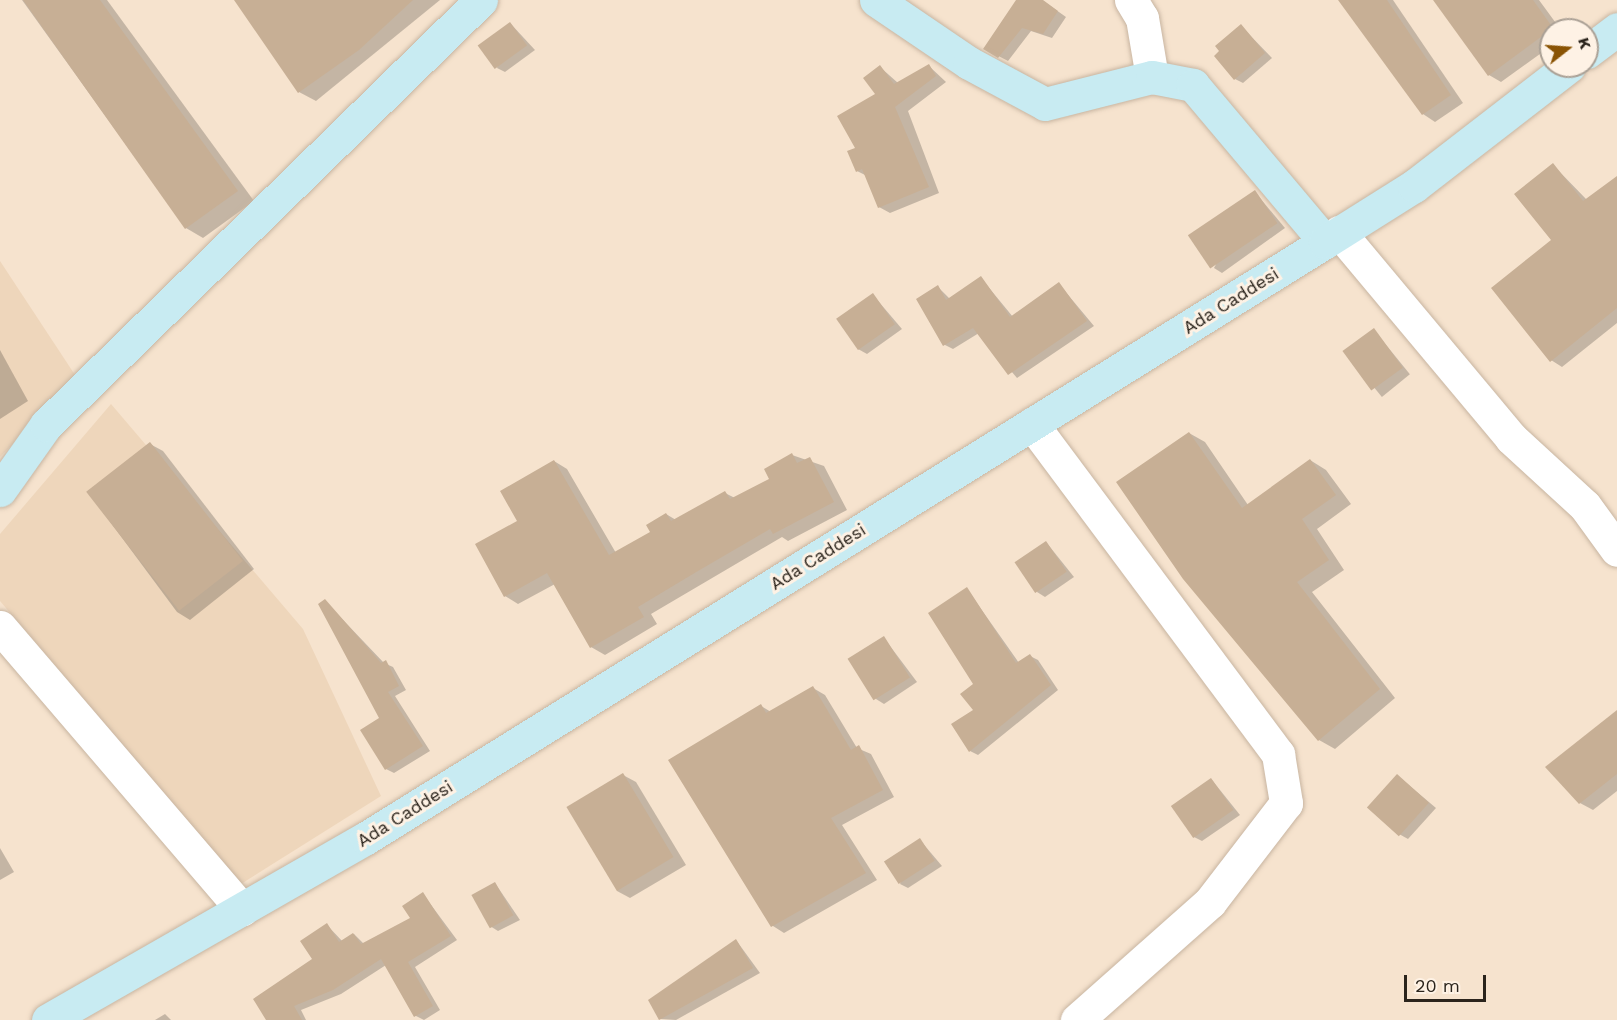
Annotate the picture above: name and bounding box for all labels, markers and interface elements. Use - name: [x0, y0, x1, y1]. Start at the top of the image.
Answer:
- north arrow: [1539, 18, 1599, 78]
- text: K: [1574, 35, 1595, 51]
- street label: Ada Caddesi: [1179, 263, 1283, 339]
- street label: Ada Caddesi: [766, 519, 870, 595]
- street label: Ada Caddesi: [353, 776, 457, 852]
- scale bar: [1407, 963, 1490, 1001]
- text: 20 m: [1415, 975, 1460, 996]

